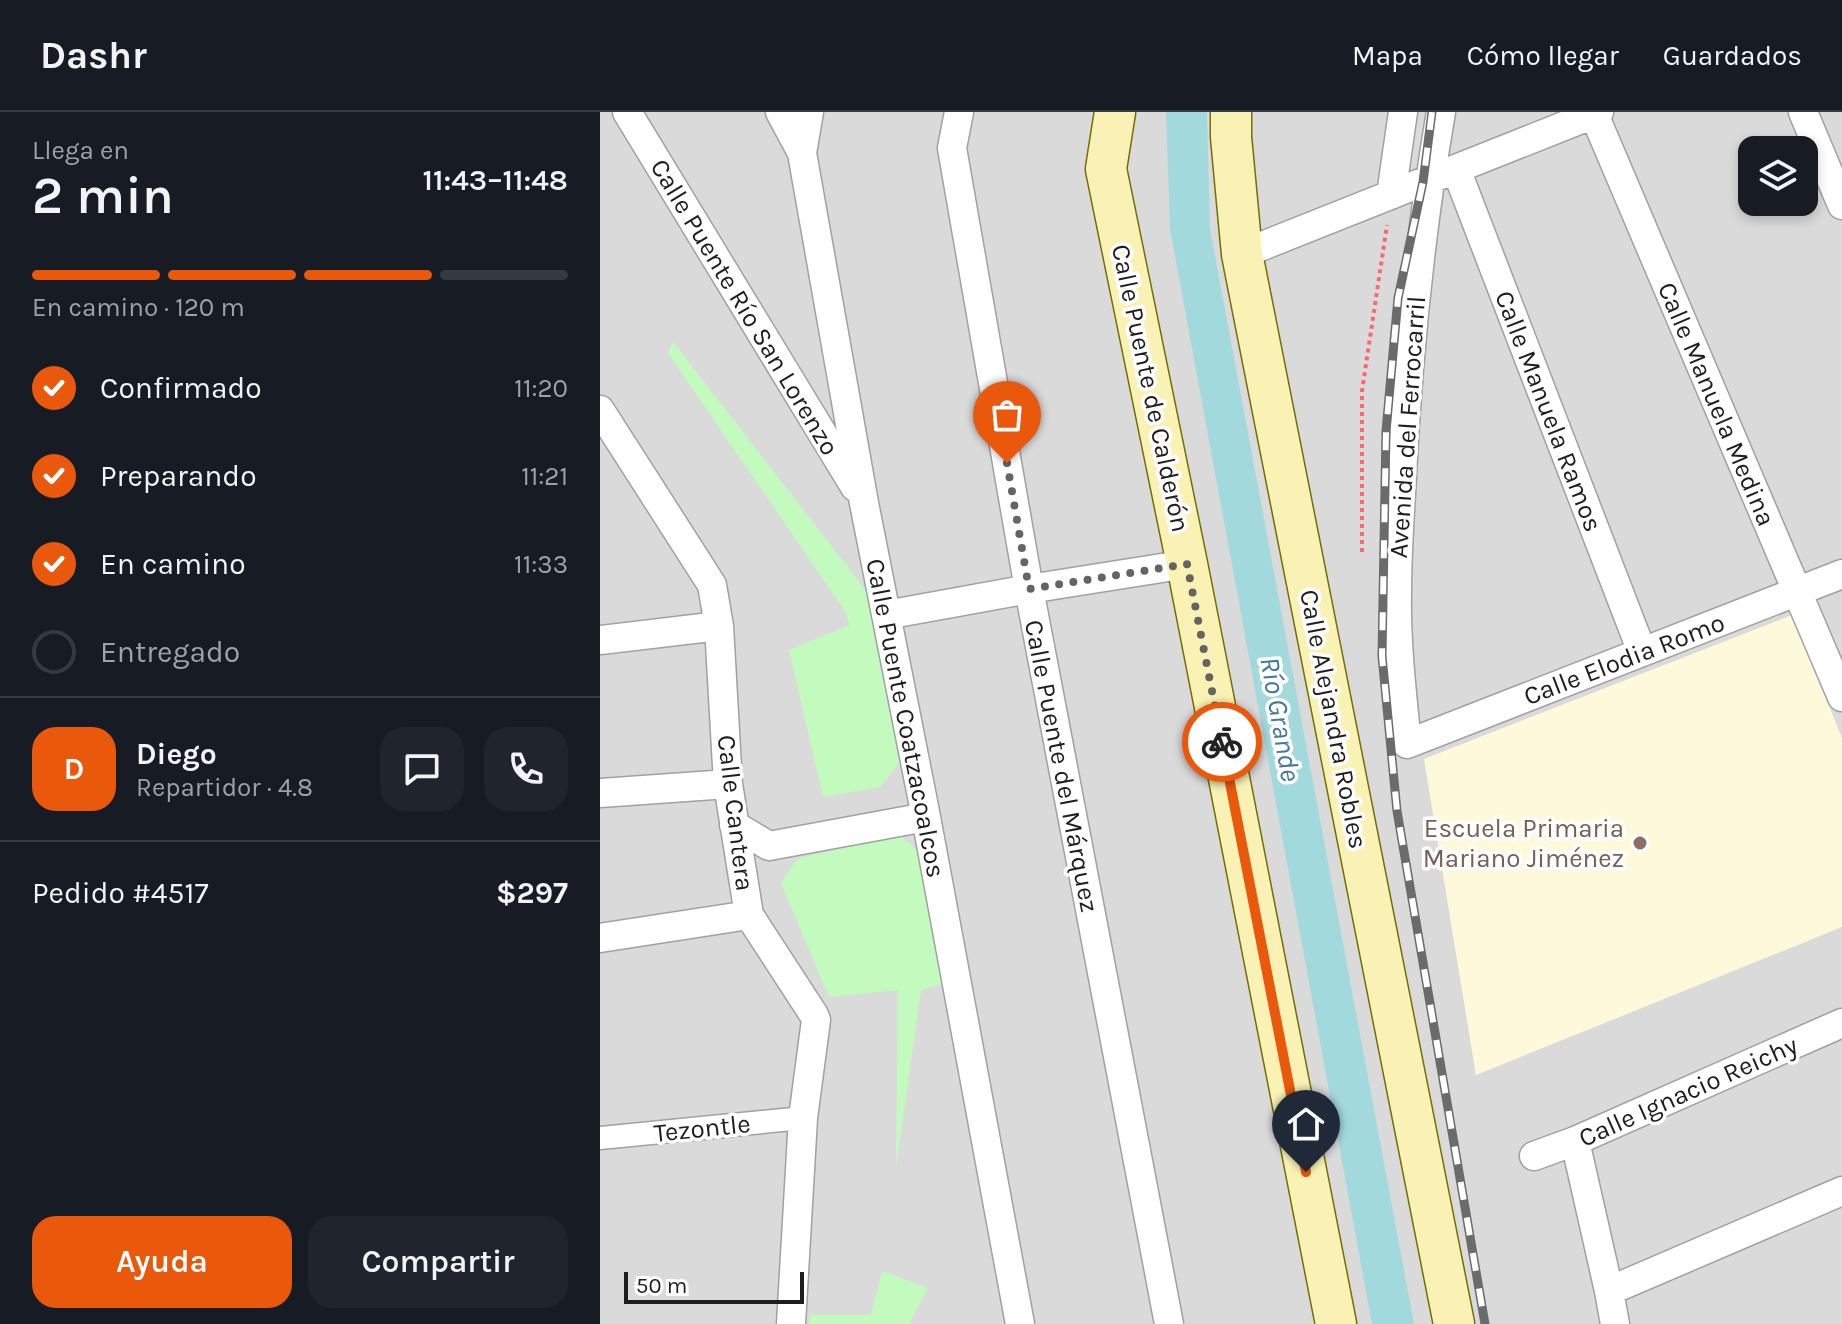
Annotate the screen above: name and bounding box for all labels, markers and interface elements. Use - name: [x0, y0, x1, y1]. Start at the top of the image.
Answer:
- text: Dashr: [40, 33, 147, 78]
- text: Mapa: [1352, 39, 1423, 72]
- text: Cómo llegar: [1467, 39, 1619, 72]
- text: Guardados: [1663, 39, 1802, 72]
- text: Llega en: [32, 135, 129, 166]
- map controls: [1738, 136, 1818, 216]
- button: layers: [1738, 136, 1818, 216]
- street label: Calle Puente Río San Lorenzo: [644, 154, 845, 461]
- text: 11:43–11:48: [423, 162, 568, 198]
- text: 2 min: [32, 165, 174, 226]
- street label: Calle Puente de Calderón: [1105, 241, 1196, 535]
- street label: Calle Manuela Medina: [1651, 278, 1782, 531]
- street label: Calle Manuela Ramos: [1488, 286, 1609, 536]
- text: En camino · 120 m: [32, 292, 245, 323]
- street label: Avenida del Ferrocarril: [1383, 295, 1432, 559]
- icon: check: [32, 366, 76, 410]
- text: Confirmado: [100, 370, 262, 406]
- text: 11:20: [514, 373, 568, 404]
- pin: [973, 381, 1041, 463]
- icon: bag: [985, 393, 1029, 437]
- icon: check: [32, 454, 76, 498]
- text: Preparando: [100, 458, 257, 494]
- text: 11:21: [521, 461, 568, 492]
- icon: check: [32, 542, 76, 586]
- text: En camino: [100, 546, 246, 582]
- text: 11:33: [514, 549, 568, 580]
- street label: Calle Puente Coatzacoalcos: [859, 556, 952, 880]
- street label: Calle Alejandra Robles: [1293, 587, 1374, 851]
- street label: Calle Elodia Romo: [1519, 607, 1729, 712]
- street label: Calle Puente del Márquez: [1018, 617, 1105, 915]
- text: Entregado: [100, 634, 240, 670]
- water label: Río Grande: [1253, 654, 1308, 784]
- courier: [1182, 702, 1262, 782]
- icon: bike: [1200, 720, 1244, 764]
- button: chat: [380, 727, 464, 811]
- button: phone: [484, 727, 568, 811]
- street label: Calle Cantera: [711, 733, 760, 893]
- text: Diego: [136, 736, 217, 772]
- text: D: [64, 751, 84, 787]
- text: Repartidor · 4.8: [136, 772, 313, 803]
- place label: Escuela Primaria Mariano Jiménez: [1423, 813, 1624, 874]
- marker: Escuela Primaria Mariano Jiménez: [1631, 834, 1649, 852]
- text: Pedido #4517: [32, 875, 208, 911]
- text: $297: [496, 875, 568, 911]
- street label: Calle Ignacio Reichy: [1574, 1029, 1802, 1154]
- pin: [1272, 1090, 1340, 1172]
- icon: home: [1284, 1102, 1328, 1146]
- street label: Tezontle: [652, 1108, 752, 1149]
- button: Ayuda: [32, 1216, 292, 1308]
- button: Compartir: [308, 1216, 568, 1308]
- scale bar: [624, 1268, 804, 1304]
- text: 50 m: [636, 1273, 687, 1299]

